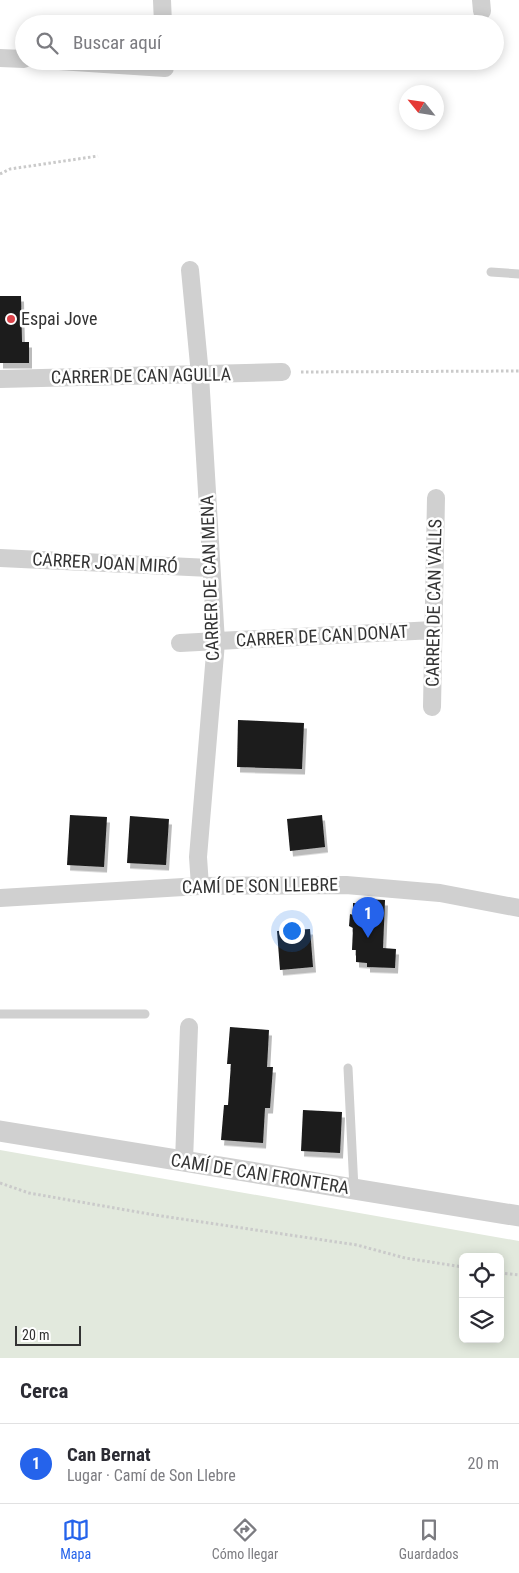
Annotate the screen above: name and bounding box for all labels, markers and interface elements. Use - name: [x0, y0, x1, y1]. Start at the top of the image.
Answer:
- search box: [15, 15, 504, 70]
- icon: search: [33, 29, 61, 57]
- text: Buscar aquí: [73, 31, 162, 54]
- north arrow: [399, 85, 444, 130]
- place label: Espai Jove: [21, 308, 98, 329]
- marker: Espai Jove: [5, 313, 17, 325]
- street label: CARRER DE CAN AGULLA: [51, 363, 232, 388]
- street label: CARRER DE CAN MENA: [196, 494, 223, 661]
- street label: CARRER DE CAN VALLS: [422, 519, 445, 687]
- street label: CARRER JOAN MIRÓ: [32, 548, 178, 577]
- street label: CARRER DE CAN DONAT: [235, 620, 409, 651]
- street label: CAMÍ DE SON LLEBRE: [182, 874, 338, 897]
- pin: 1: [352, 897, 384, 938]
- your location: [279, 918, 305, 944]
- street label: CAMÍ DE CAN FRONTERA: [169, 1149, 351, 1198]
- map controls: [459, 1253, 504, 1343]
- button: locate: [459, 1253, 504, 1298]
- button: layers: [459, 1298, 504, 1343]
- scale bar: [15, 1323, 81, 1346]
- text: 20 m: [22, 1327, 50, 1343]
- text: Cerca: [20, 1379, 68, 1403]
- text: Can Bernat: [67, 1443, 151, 1466]
- text: 1: [32, 1454, 40, 1473]
- text: 20 m: [467, 1454, 499, 1473]
- text: Lugar · Camí de Son Llebre: [67, 1466, 236, 1485]
- tab: Mapa: [60, 1516, 91, 1562]
- tab: Cómo llegar: [212, 1516, 278, 1562]
- tab: Guardados: [399, 1516, 459, 1562]

